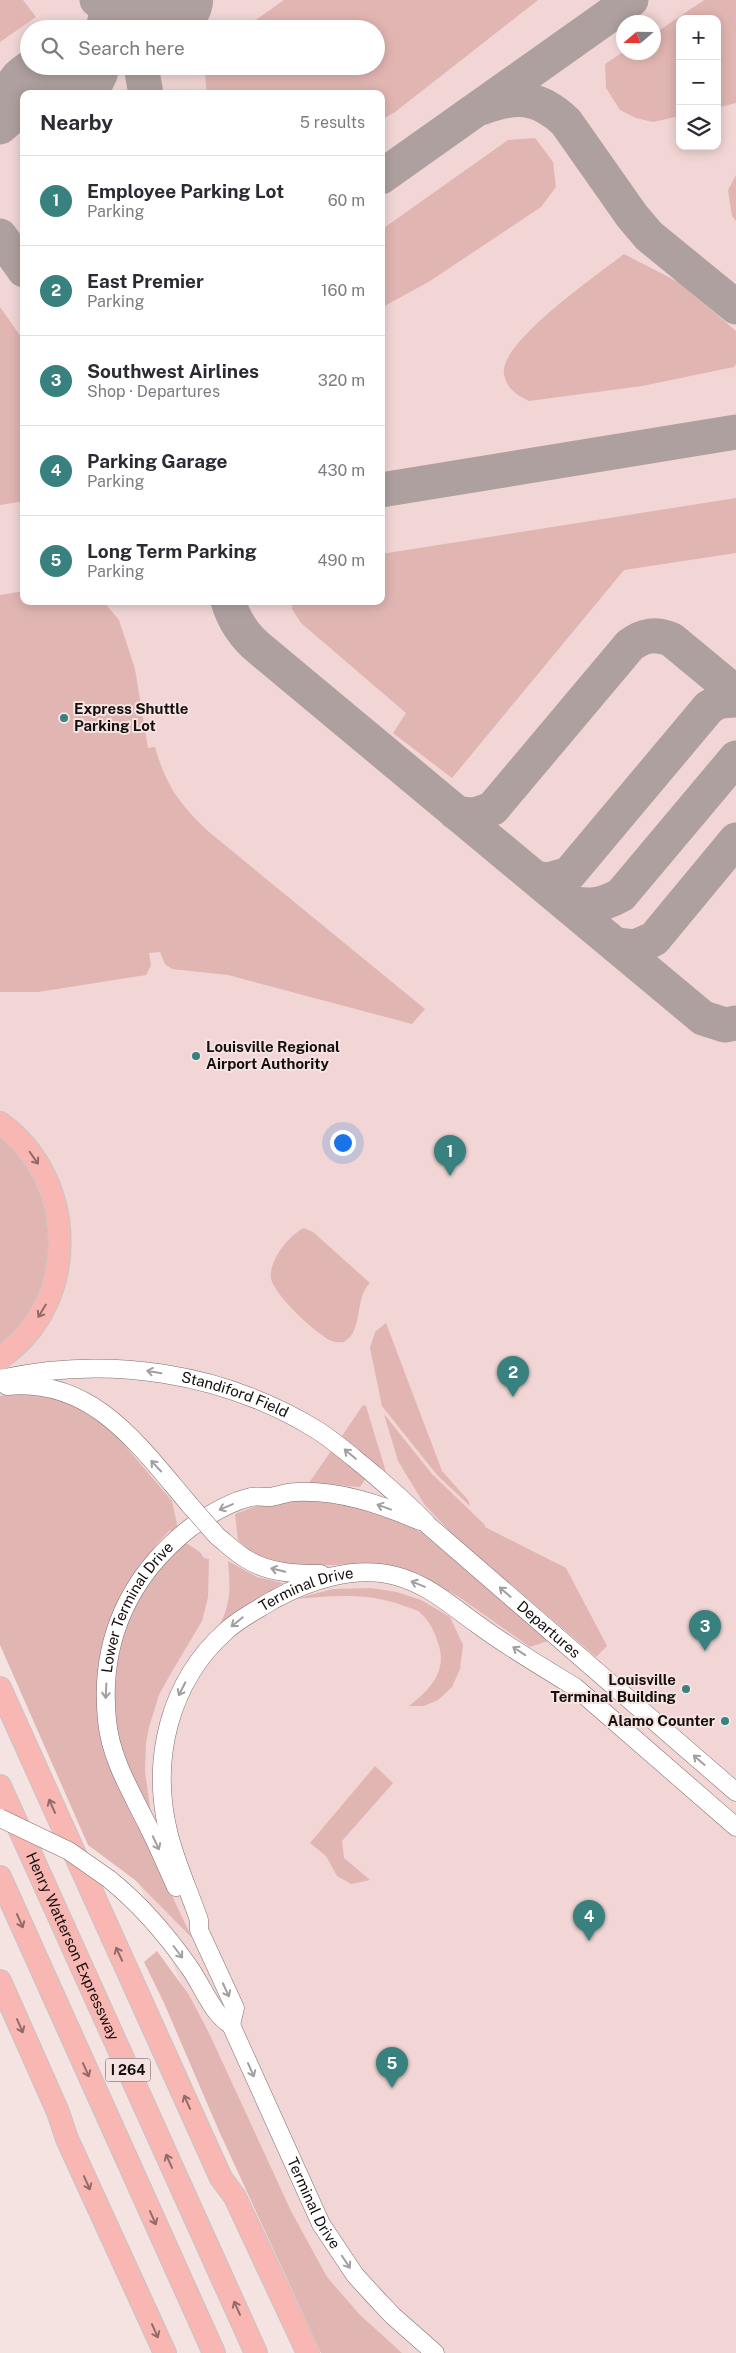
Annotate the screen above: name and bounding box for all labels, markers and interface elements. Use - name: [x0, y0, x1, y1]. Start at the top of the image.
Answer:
- north arrow: [616, 15, 661, 60]
- map controls: [676, 15, 721, 150]
- button: +: [676, 15, 721, 60]
- search box: [20, 20, 385, 75]
- icon: search: [38, 34, 66, 62]
- text: Search here: [78, 37, 185, 59]
- button: −: [676, 60, 721, 105]
- button: layers: [676, 105, 721, 150]
- text: Nearby: [40, 110, 113, 135]
- text: 5 results: [300, 113, 365, 132]
- text: Employee Parking Lot: [87, 180, 284, 202]
- text: 1: [53, 191, 59, 210]
- text: 60 m: [328, 191, 365, 210]
- text: Parking: [87, 202, 144, 221]
- text: East Premier: [87, 270, 204, 292]
- text: 2: [51, 281, 61, 300]
- text: 160 m: [321, 281, 365, 300]
- text: Parking: [87, 292, 144, 311]
- text: Southwest Airlines: [87, 360, 259, 382]
- text: 3: [51, 371, 61, 390]
- text: 320 m: [318, 371, 365, 390]
- text: Shop · Departures: [87, 382, 220, 401]
- text: Parking Garage: [87, 450, 228, 472]
- text: 4: [51, 461, 61, 480]
- text: 430 m: [317, 461, 365, 480]
- text: Parking: [87, 472, 144, 491]
- text: Long Term Parking: [87, 540, 257, 562]
- text: 5: [51, 551, 61, 570]
- text: 490 m: [318, 551, 365, 570]
- text: Parking: [87, 562, 144, 581]
- place label: Express Shuttle Parking Lot: [74, 700, 189, 734]
- marker: Express Shuttle Parking Lot: [58, 712, 70, 724]
- place label: Louisville Regional Airport Authority: [206, 1038, 340, 1072]
- marker: Louisville Regional Airport Authority: [190, 1050, 202, 1062]
- your location: [330, 1130, 356, 1156]
- pin: 1: [434, 1135, 466, 1176]
- one-way arrow: [29, 1151, 39, 1165]
- one-way arrow: [37, 1304, 47, 1318]
- pin: 2: [497, 1356, 529, 1397]
- one-way arrow: [146, 1366, 162, 1376]
- street label: Standiford Field: [180, 1368, 291, 1421]
- one-way arrow: [343, 1449, 356, 1460]
- one-way arrow: [150, 1460, 162, 1473]
- one-way arrow: [377, 1502, 393, 1511]
- one-way arrow: [219, 1503, 234, 1512]
- street label: Lower Terminal Drive: [98, 1538, 176, 1674]
- street label: Terminal Drive: [256, 1564, 354, 1615]
- one-way arrow: [271, 1565, 287, 1574]
- one-way arrow: [410, 1579, 426, 1588]
- one-way arrow: [499, 1587, 512, 1598]
- street label: Departures: [514, 1597, 584, 1661]
- pin: 3: [689, 1610, 721, 1651]
- one-way arrow: [231, 1617, 244, 1628]
- one-way arrow: [512, 1646, 526, 1656]
- place label: Louisville Terminal Building: [551, 1671, 677, 1705]
- one-way arrow: [177, 1681, 186, 1696]
- one-way arrow: [101, 1682, 111, 1699]
- marker: Louisville Terminal Building: [680, 1683, 692, 1695]
- place label: Alamo Counter: [608, 1712, 715, 1729]
- marker: Alamo Counter: [719, 1715, 731, 1727]
- one-way arrow: [693, 1754, 706, 1766]
- one-way arrow: [46, 1799, 56, 1814]
- one-way arrow: [152, 1835, 162, 1850]
- street label: Henry Watterson Expressway: [23, 1849, 123, 2043]
- pin: 4: [573, 1900, 605, 1941]
- one-way arrow: [15, 1913, 25, 1928]
- one-way arrow: [173, 1945, 184, 1958]
- one-way arrow: [114, 1947, 124, 1962]
- one-way arrow: [222, 1982, 232, 1997]
- one-way arrow: [16, 2018, 25, 2033]
- pin: 5: [376, 2047, 408, 2088]
- road number: I 264: [106, 2058, 150, 2082]
- one-way arrow: [82, 2062, 91, 2077]
- one-way arrow: [247, 2062, 257, 2077]
- one-way arrow: [181, 2095, 191, 2110]
- one-way arrow: [164, 2154, 174, 2169]
- street label: Terminal Drive: [284, 2155, 344, 2252]
- one-way arrow: [83, 2175, 93, 2190]
- one-way arrow: [149, 2210, 158, 2225]
- one-way arrow: [341, 2255, 352, 2269]
- one-way arrow: [231, 2301, 241, 2316]
- one-way arrow: [150, 2323, 160, 2338]

